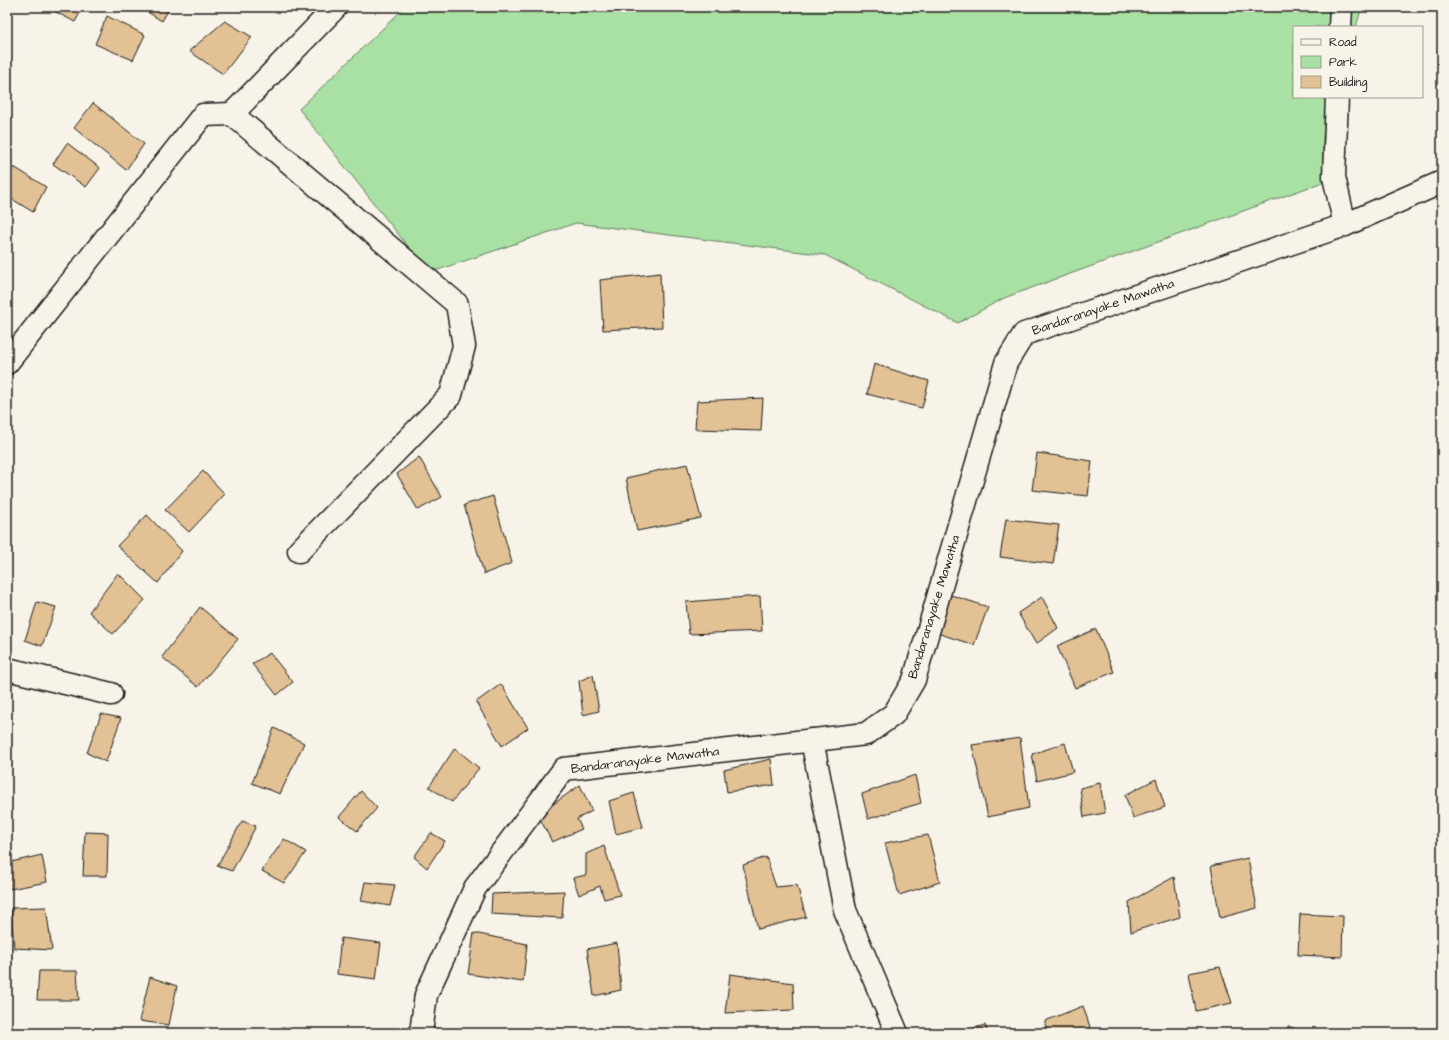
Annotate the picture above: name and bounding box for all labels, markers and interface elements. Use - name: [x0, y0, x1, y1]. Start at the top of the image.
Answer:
- legend: [1293, 26, 1423, 98]
- text: Road: [1329, 34, 1357, 51]
- text: Park: [1329, 54, 1357, 71]
- text: Building: [1329, 74, 1367, 92]
- street label: Bandaranayake Mawatha: [1029, 274, 1177, 341]
- street label: Bandaranayake Mawatha: [904, 533, 966, 681]
- street label: Bandaranayake Mawatha: [570, 742, 721, 779]

